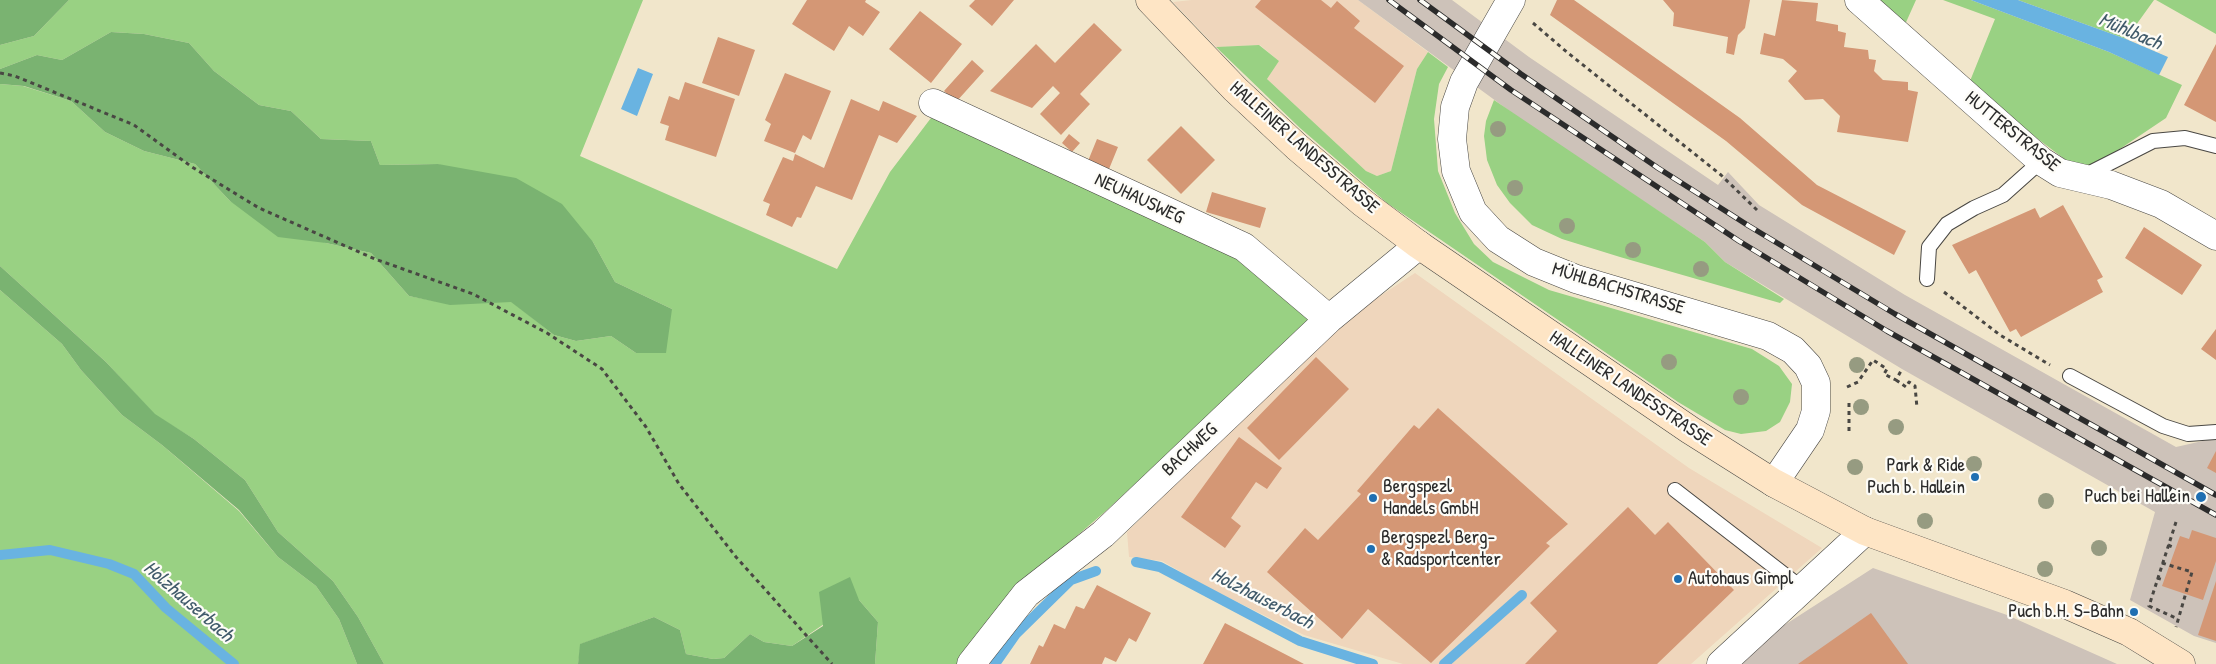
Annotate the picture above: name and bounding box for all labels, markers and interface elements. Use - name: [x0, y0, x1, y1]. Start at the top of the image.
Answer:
- water label: Mühlbach: [2095, 8, 2165, 56]
- street label: HALLEINER LANDESSTRASSE: [1225, 77, 1383, 219]
- street label: HUTTERSTRASSE: [1960, 87, 2064, 177]
- street label: NEUHAUSWEG: [1091, 168, 1187, 230]
- street label: MÜHLBACHSTRASSE: [1549, 258, 1687, 320]
- street label: HALLEINER LANDESSTRASSE: [1545, 326, 1715, 452]
- street label: BACHWEG: [1158, 419, 1222, 481]
- place label: Park & Ride Puch b. Hallein: [1867, 455, 1965, 499]
- marker: Park & Ride Puch b. Hallein: [1969, 471, 1981, 483]
- place label: Bergspezl Handels GmbH: [1383, 476, 1478, 520]
- place label: Puch bei Hallein: [2085, 486, 2190, 508]
- marker: Puch bei Hallein: [2194, 490, 2208, 504]
- marker: Bergspezl Handels GmbH: [1367, 492, 1379, 504]
- place label: Bergspezl Berg- & Radsportcenter: [1381, 527, 1501, 571]
- marker: Bergspezl Berg- & Radsportcenter: [1365, 543, 1377, 555]
- water label: Holzhauserbach: [138, 556, 238, 648]
- water label: Holzhauserbach: [1207, 563, 1317, 635]
- place label: Autohaus Gimpl: [1688, 568, 1793, 590]
- marker: Autohaus Gimpl: [1672, 573, 1684, 585]
- place label: Puch b.H. S-Bahn: [2008, 601, 2124, 623]
- marker: Puch b.H. S-Bahn: [2128, 606, 2140, 618]

